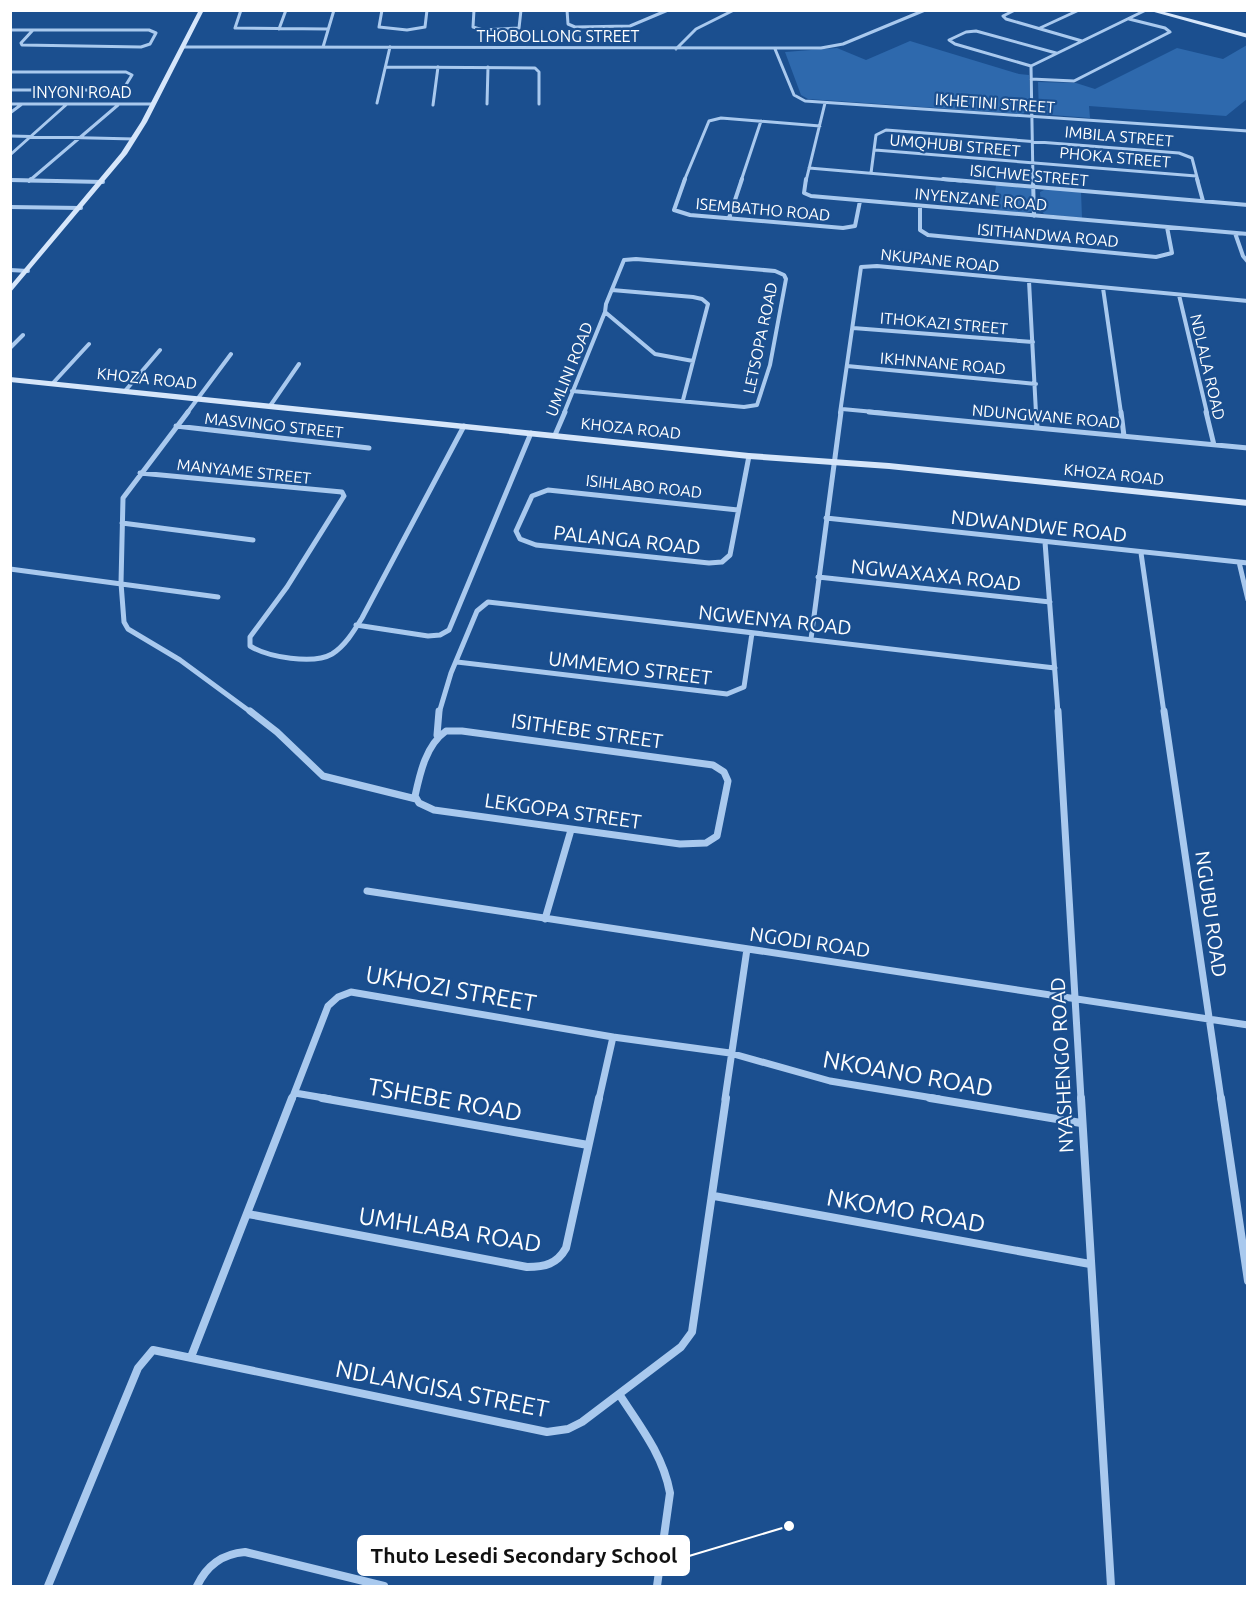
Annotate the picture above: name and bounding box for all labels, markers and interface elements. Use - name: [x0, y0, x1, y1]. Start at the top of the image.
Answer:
- street label: THOBOLLONG STREET: [476, 27, 640, 45]
- street label: INYONI ROAD: [32, 83, 132, 101]
- street label: IKHETINI STREET: [934, 90, 1056, 116]
- street label: IMBILA STREET: [1064, 122, 1174, 150]
- street label: UMQHUBI STREET: [889, 130, 1021, 160]
- street label: PHOKA STREET: [1059, 143, 1171, 171]
- street label: ISICHWE STREET: [969, 161, 1089, 189]
- street label: INYENZANE ROAD: [914, 184, 1048, 214]
- street label: ISEMBATHO ROAD: [695, 194, 831, 224]
- street label: ISITHANDWA ROAD: [976, 220, 1120, 250]
- street label: NKUPANE ROAD: [880, 245, 1000, 275]
- street label: LETSOPA ROAD: [739, 281, 781, 395]
- street label: ITHOKAZI STREET: [879, 308, 1009, 338]
- street label: NDLALA ROAD: [1187, 312, 1229, 422]
- street label: UMLINI ROAD: [542, 319, 596, 419]
- street label: IKHNNANE ROAD: [879, 349, 1007, 377]
- street label: KHOZA ROAD: [96, 364, 198, 392]
- street label: NDUNGWANE ROAD: [971, 401, 1121, 431]
- street label: MASVINGO STREET: [204, 409, 344, 441]
- street label: KHOZA ROAD: [580, 414, 682, 442]
- street label: MANYAME STREET: [176, 455, 312, 487]
- street label: KHOZA ROAD: [1063, 460, 1165, 488]
- street label: ISIHLABO ROAD: [585, 471, 703, 501]
- street label: NDWANDWE ROAD: [950, 505, 1128, 546]
- street label: PALANGA ROAD: [552, 520, 702, 559]
- street label: NGWAXAXA ROAD: [850, 554, 1022, 595]
- street label: NGWENYA ROAD: [697, 600, 853, 639]
- street label: UMMEMO STREET: [547, 646, 713, 689]
- street label: ISITHEBE STREET: [510, 708, 664, 753]
- street label: LEKGOPA STREET: [483, 788, 643, 833]
- street label: NGUBU ROAD: [1191, 849, 1232, 978]
- street label: NGODI ROAD: [748, 922, 872, 961]
- street label: UKHOZI STREET: [364, 960, 538, 1017]
- street label: NYASHENGO ROAD: [1045, 977, 1078, 1153]
- street label: NKOANO ROAD: [821, 1045, 995, 1102]
- street label: TSHEBE ROAD: [366, 1073, 524, 1126]
- street label: NKOMO ROAD: [825, 1183, 987, 1238]
- street label: UMHLABA ROAD: [357, 1202, 543, 1257]
- street label: NDLANGISA STREET: [333, 1355, 551, 1422]
- callout: Thuto Lesedi Secondary School: [358, 1536, 689, 1575]
- text: Thuto Lesedi Secondary School: [371, 1543, 677, 1567]

